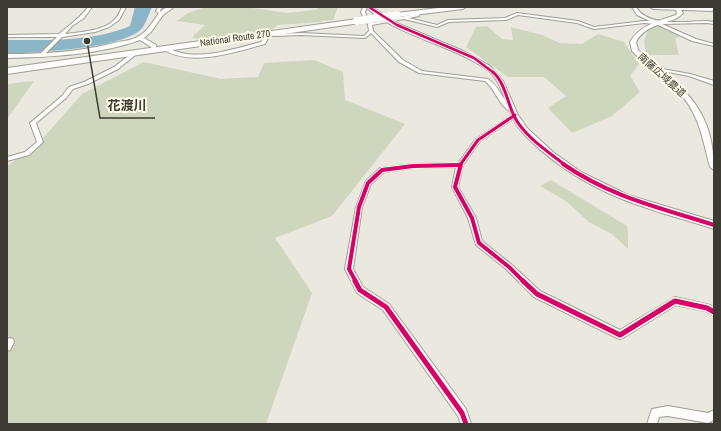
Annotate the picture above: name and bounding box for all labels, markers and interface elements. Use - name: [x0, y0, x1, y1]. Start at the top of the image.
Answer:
- street label: National Route 270: [199, 27, 271, 49]
- street label: 南薩広域農道: [635, 50, 689, 100]
- callout: 花渡川: [100, 93, 155, 118]
- text: 花渡川: [107, 97, 147, 114]

